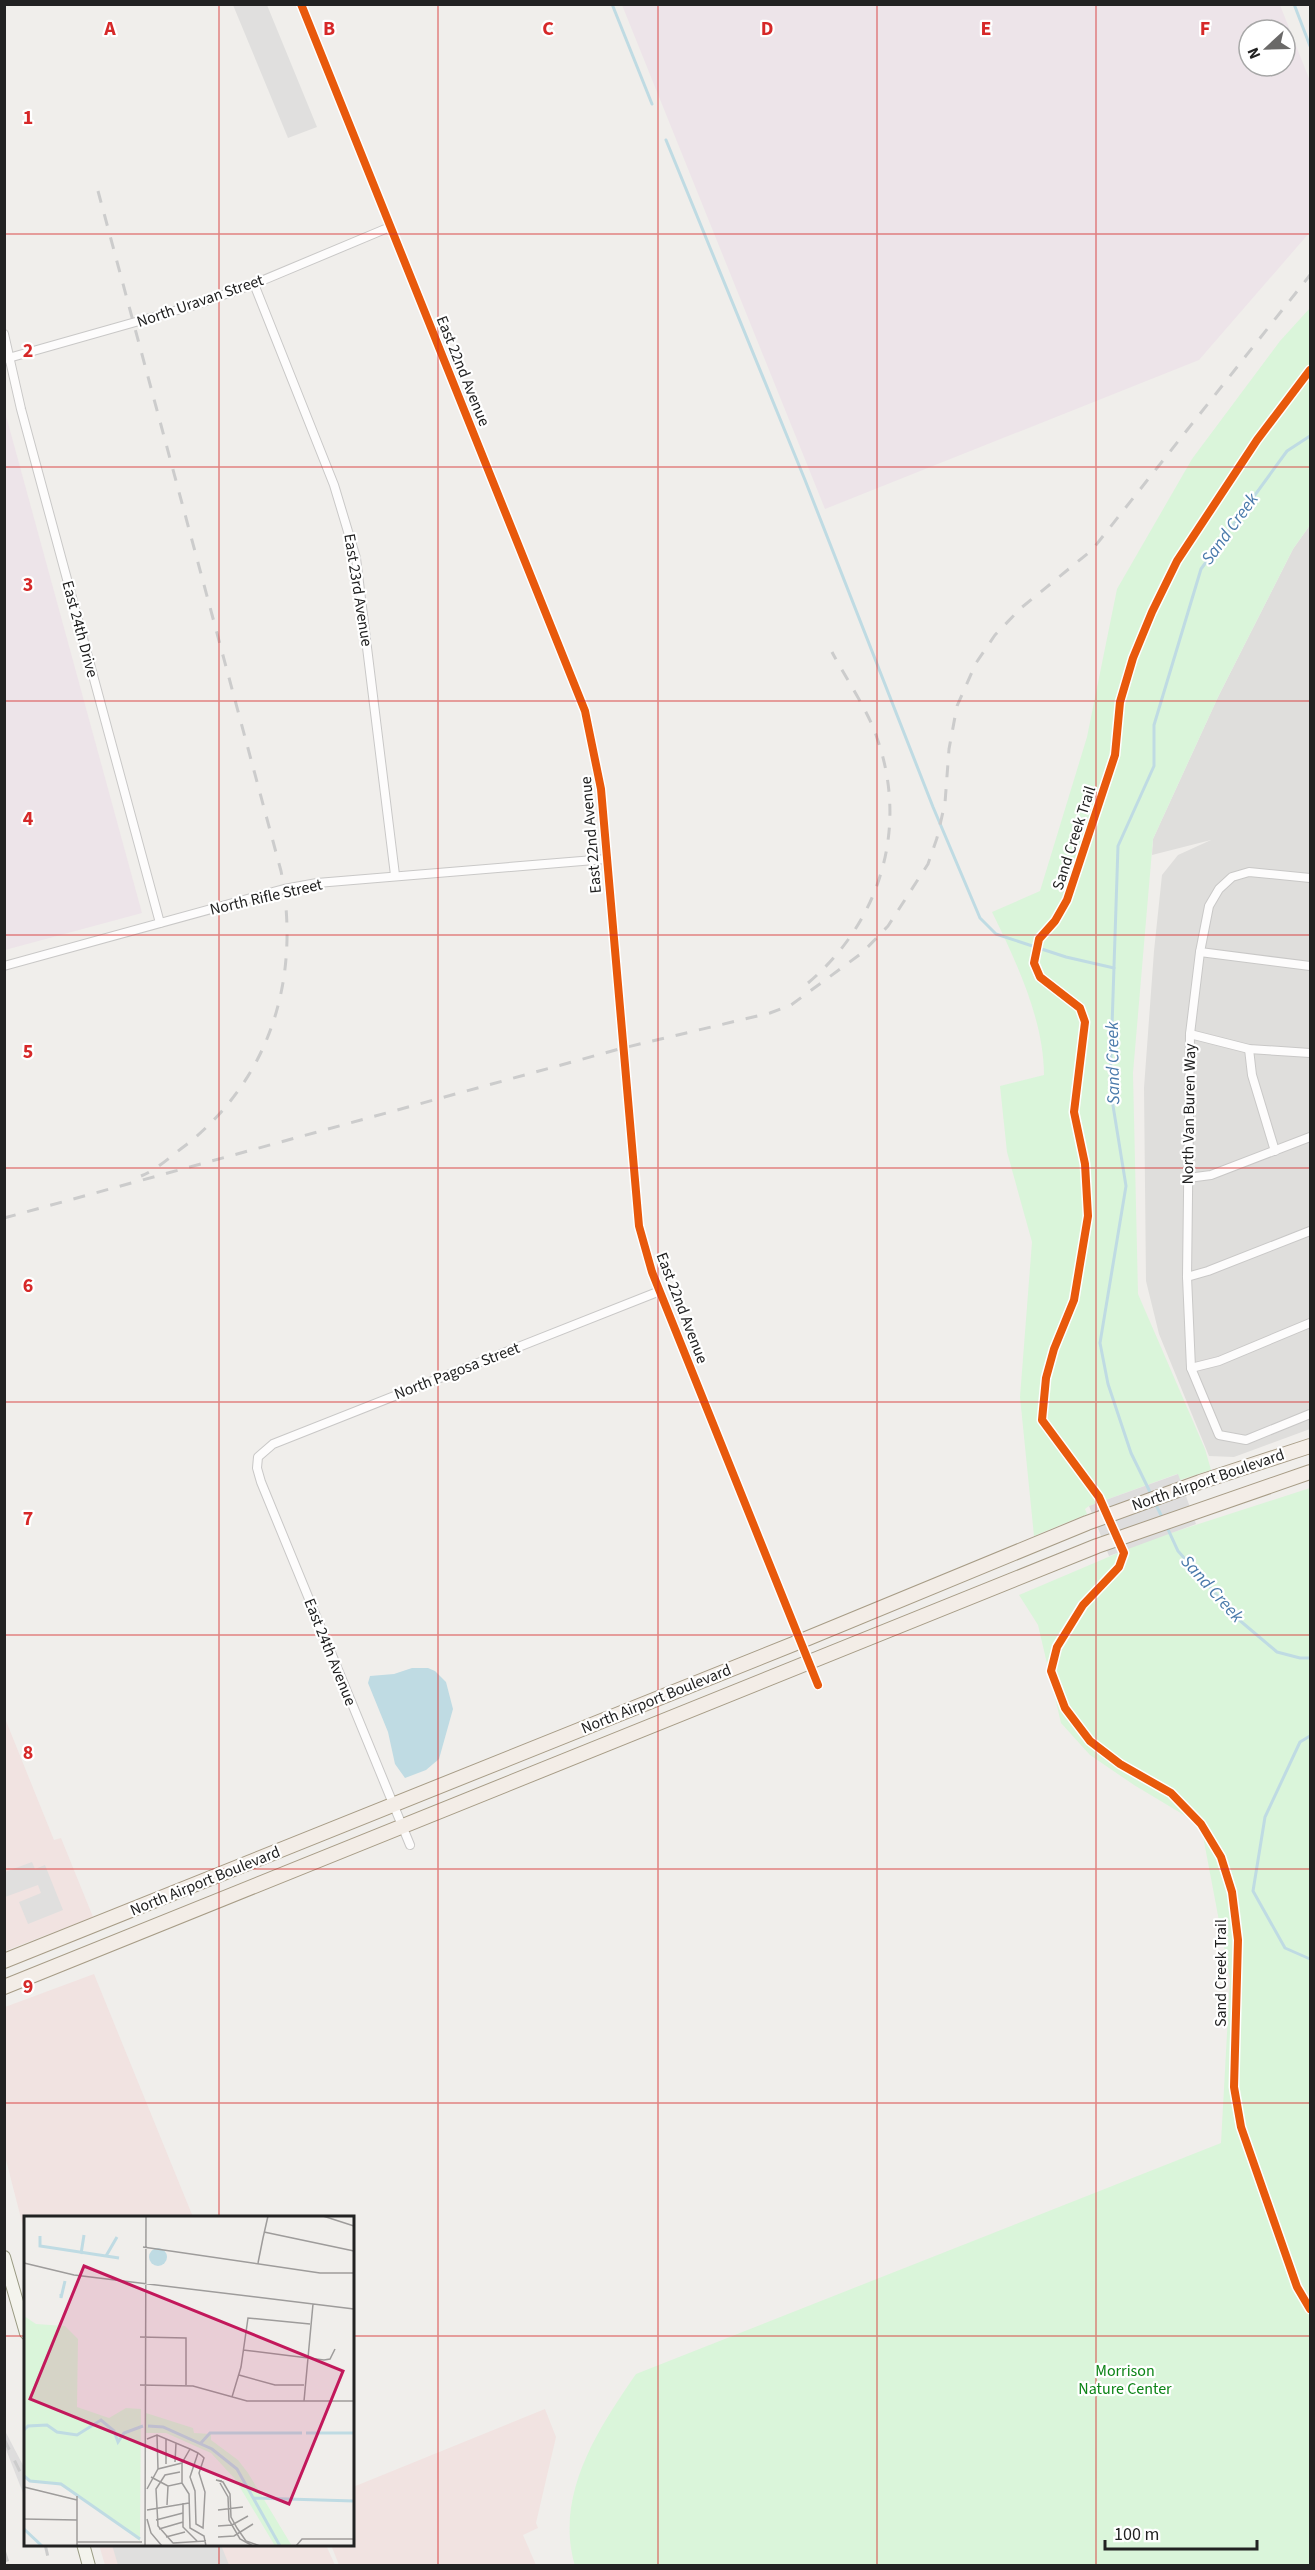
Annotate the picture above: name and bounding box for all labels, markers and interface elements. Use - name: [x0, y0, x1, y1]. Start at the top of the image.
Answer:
- text: A: [103, 15, 116, 43]
- text: B: [323, 15, 335, 43]
- text: C: [542, 15, 554, 43]
- text: D: [761, 15, 773, 43]
- text: E: [981, 15, 991, 43]
- text: F: [1200, 15, 1210, 43]
- north arrow: [1237, 18, 1297, 78]
- text: N: [1242, 44, 1266, 62]
- text: 1: [23, 104, 33, 132]
- street label: North Uravan Street: [134, 269, 267, 333]
- street label: East 22nd Avenue: [431, 312, 495, 430]
- text: 2: [23, 337, 33, 365]
- water label: Sand Creek: [1195, 488, 1265, 570]
- street label: East 23rd Avenue: [338, 532, 378, 648]
- text: 3: [23, 571, 33, 599]
- street label: East 24th Drive: [57, 578, 104, 680]
- street label: East 22nd Avenue: [575, 775, 607, 895]
- street label: Sand Creek Trail: [1047, 783, 1101, 893]
- text: 4: [23, 805, 34, 833]
- street label: North Rifle Street: [208, 873, 325, 921]
- water label: Sand Creek: [1100, 1021, 1126, 1105]
- text: 5: [23, 1038, 33, 1066]
- street label: North Van Buren Way: [1177, 1043, 1201, 1185]
- street label: East 22nd Avenue: [651, 1249, 713, 1367]
- text: 6: [23, 1272, 33, 1300]
- street label: North Pagosa Street: [391, 1337, 524, 1405]
- street label: North Airport Boulevard: [1129, 1444, 1287, 1516]
- text: 7: [23, 1505, 33, 1533]
- water label: Sand Creek: [1175, 1550, 1249, 1629]
- street label: East 24th Avenue: [298, 1595, 362, 1709]
- street label: North Airport Boulevard: [578, 1659, 734, 1739]
- text: 8: [23, 1739, 33, 1767]
- street label: North Airport Boulevard: [127, 1841, 283, 1921]
- street label: Sand Creek Trail: [1210, 1919, 1232, 2027]
- text: 9: [23, 1973, 33, 2001]
- inset map: [24, 2216, 354, 2546]
- park label: Morrison Nature Center: [1078, 2360, 1172, 2400]
- scale bar: [1105, 2513, 1256, 2551]
- text: 100 m: [1114, 2522, 1159, 2547]

